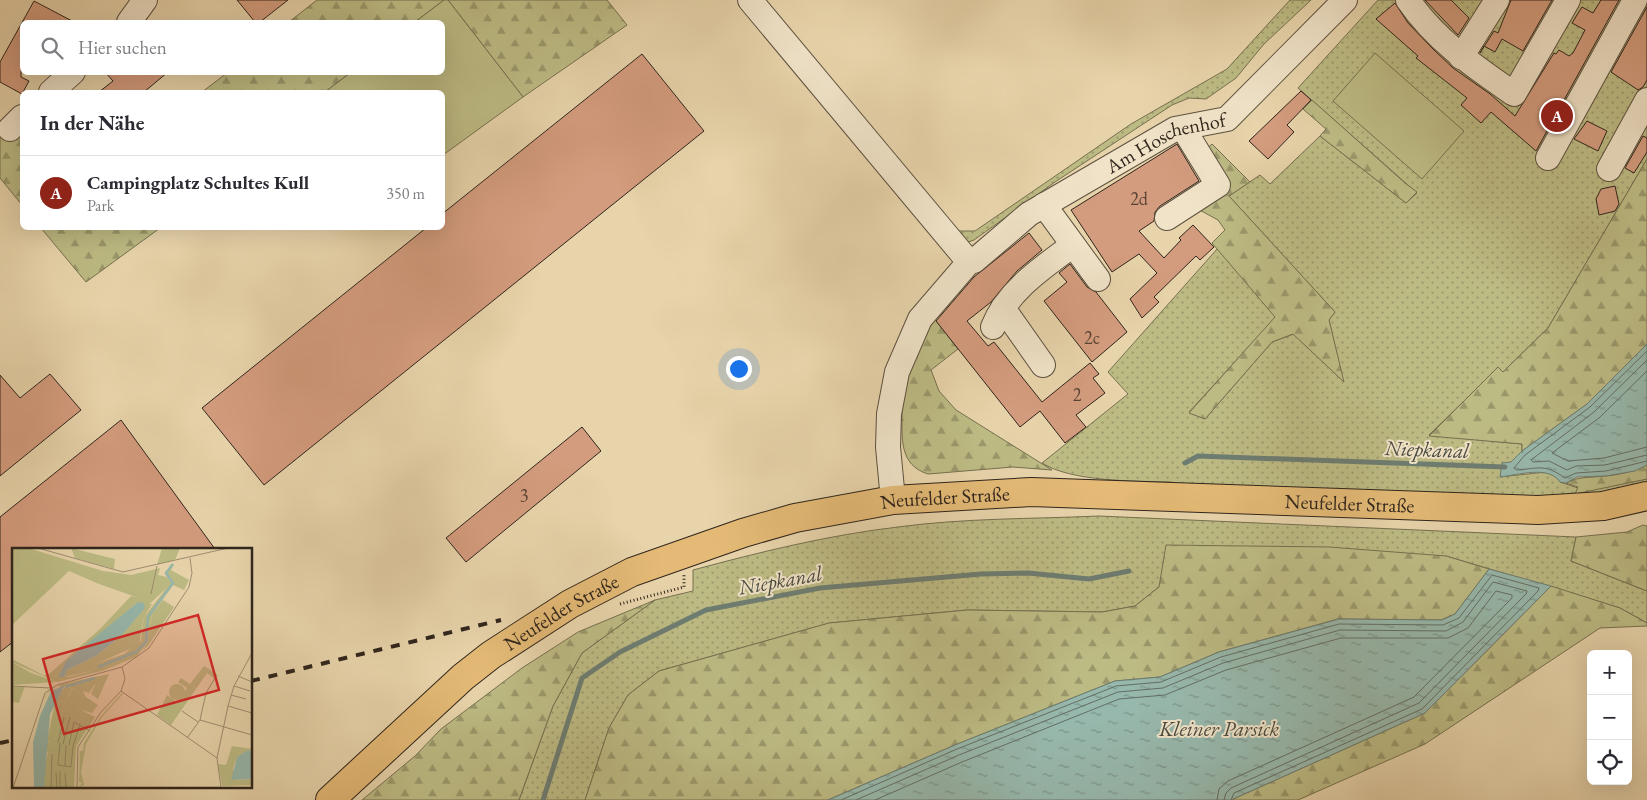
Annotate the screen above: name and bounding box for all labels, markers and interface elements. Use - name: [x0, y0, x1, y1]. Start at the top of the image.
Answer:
- search box: [20, 20, 445, 75]
- icon: search: [38, 34, 66, 62]
- text: Hier suchen: [78, 35, 167, 60]
- pin: A: [1541, 97, 1573, 135]
- street label: Am Hoschenhof: [1100, 106, 1230, 180]
- text: In der Nähe: [40, 109, 145, 136]
- text: Campingplatz Schultes Kull: [87, 170, 309, 195]
- text: A: [50, 183, 62, 204]
- text: 350 m: [386, 183, 425, 204]
- house number: 2d: [1130, 187, 1149, 210]
- text: Park: [87, 195, 114, 216]
- house number: 2c: [1084, 326, 1100, 349]
- your location: [726, 356, 752, 382]
- house number: 2: [1073, 383, 1082, 406]
- water label: Niepkanal: [1383, 434, 1471, 464]
- street label: Neufelder Straße: [878, 480, 1011, 515]
- house number: 3: [520, 484, 528, 507]
- street label: Neufelder Straße: [1284, 488, 1415, 519]
- inset map: [12, 548, 252, 788]
- water label: Niepkanal: [735, 559, 825, 601]
- street label: Neufelder Straße: [499, 568, 623, 656]
- map controls: [1587, 650, 1632, 785]
- button: +: [1587, 650, 1632, 695]
- button: −: [1587, 695, 1632, 740]
- water label: Kleiner Parsick: [1158, 715, 1280, 742]
- button: locate: [1587, 740, 1632, 785]

